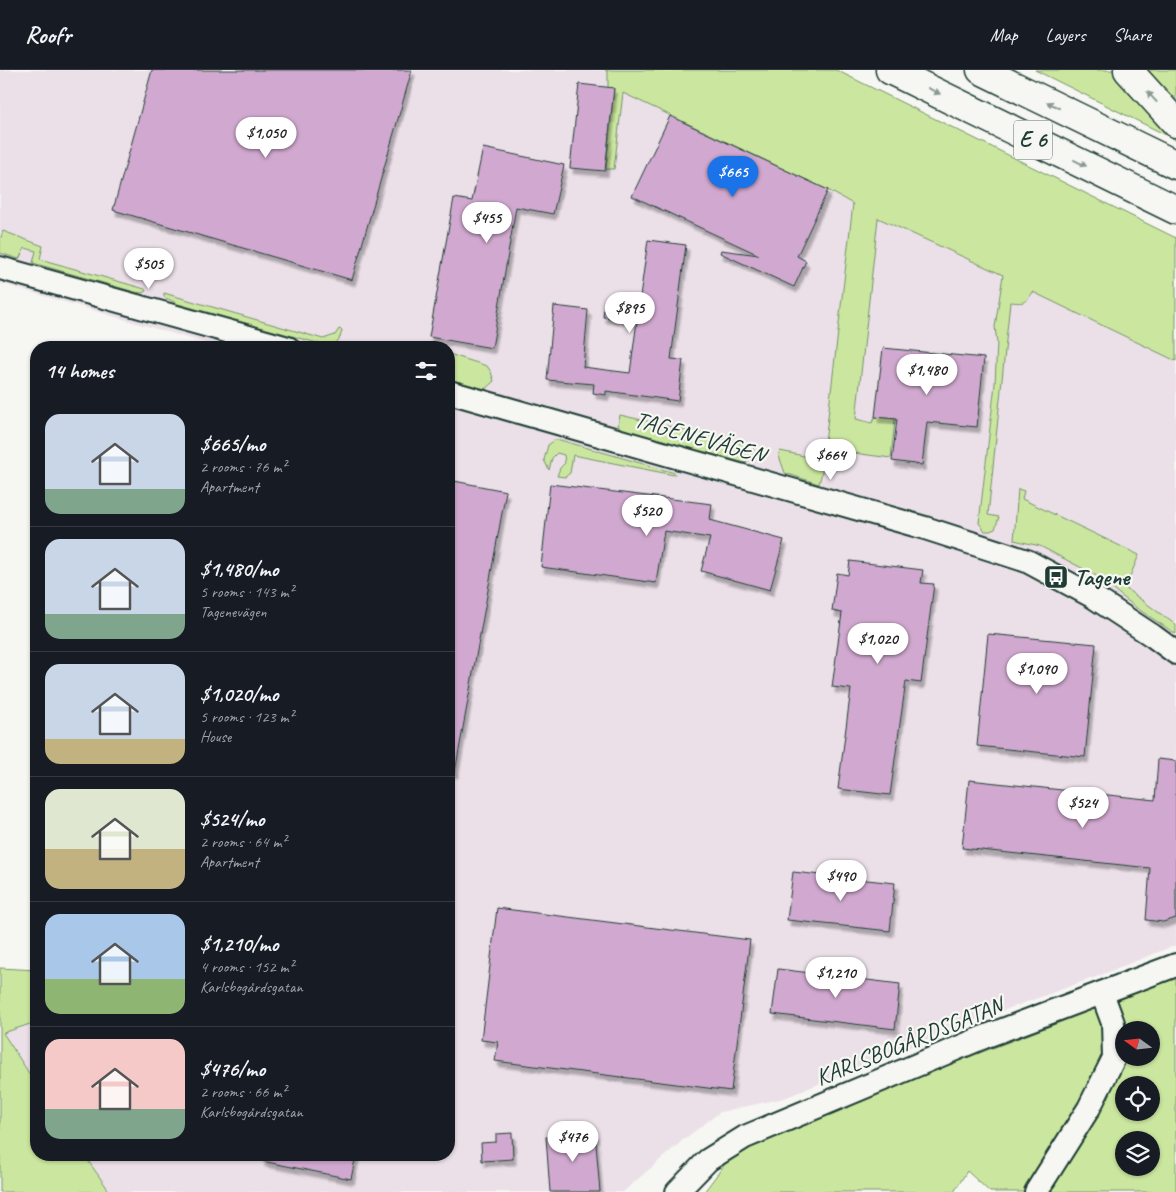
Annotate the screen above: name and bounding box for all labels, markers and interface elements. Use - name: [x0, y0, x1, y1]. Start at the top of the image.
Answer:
- text: Roofr: [25, 20, 71, 50]
- text: Map: [990, 24, 1018, 46]
- text: Layers: [1046, 24, 1085, 46]
- text: Share: [1113, 24, 1151, 46]
- one-way arrow: [926, 87, 941, 96]
- one-way arrow: [1146, 91, 1158, 103]
- one-way arrow: [1046, 101, 1061, 109]
- pin: $1,050: [225, 116, 307, 159]
- road number: E 6: [1014, 120, 1052, 160]
- text: $1,050: [247, 123, 285, 143]
- pin: $665: [703, 156, 763, 198]
- one-way arrow: [1073, 159, 1087, 167]
- text: $665: [718, 162, 748, 182]
- pin: $455: [457, 202, 517, 244]
- text: $455: [473, 208, 501, 228]
- pin: $505: [119, 248, 179, 290]
- text: $505: [135, 254, 163, 274]
- pin: $895: [600, 292, 660, 334]
- text: $895: [616, 298, 644, 318]
- pin: $1,480: [886, 354, 968, 396]
- icon: filters: [412, 357, 440, 385]
- text: 14 homes: [45, 358, 114, 384]
- text: $1,480: [907, 360, 947, 380]
- street label: TAGENEVÄGEN: [631, 404, 772, 471]
- text: $665/mo: [200, 431, 265, 457]
- icon: home: [85, 434, 145, 494]
- pin: $664: [801, 438, 861, 481]
- text: $664: [816, 445, 846, 465]
- text: 2 rooms · 76 m²: [200, 457, 286, 477]
- text: Apartment: [200, 477, 259, 497]
- pin: $520: [617, 494, 677, 537]
- text: $520: [633, 501, 661, 521]
- text: $1,480/mo: [200, 556, 278, 582]
- icon: home: [85, 559, 145, 619]
- place label: Tagene: [1074, 562, 1131, 592]
- bus stop icon: Tagene: [1043, 564, 1069, 590]
- text: 5 rooms · 143 m²: [200, 582, 294, 602]
- text: Tagenevägen: [200, 602, 267, 622]
- pin: $1,020: [837, 622, 919, 665]
- text: $1,020: [858, 629, 898, 649]
- pin: $1,090: [996, 652, 1078, 695]
- text: $1,090: [1018, 659, 1056, 679]
- text: $1,020/mo: [200, 681, 278, 707]
- icon: home: [85, 684, 145, 744]
- text: 5 rooms · 123 m²: [200, 707, 294, 727]
- text: House: [200, 727, 231, 747]
- pin: $524: [1053, 786, 1113, 829]
- text: $524: [1069, 793, 1097, 813]
- text: $524/mo: [200, 806, 264, 832]
- icon: home: [85, 809, 145, 869]
- text: 2 rooms · 64 m²: [200, 832, 286, 852]
- text: Apartment: [200, 852, 259, 872]
- pin: $490: [811, 860, 871, 902]
- text: $490: [827, 866, 855, 886]
- text: $1,210/mo: [200, 931, 278, 957]
- icon: home: [85, 934, 145, 994]
- pin: $1,210: [795, 956, 877, 999]
- text: 4 rooms · 152 m²: [200, 957, 294, 977]
- text: $1,210: [816, 963, 856, 983]
- text: Karlsbogårdsgatan: [200, 977, 303, 997]
- street label: KARLSBOGÅRDSGATAN: [811, 988, 1010, 1092]
- north arrow: [1115, 1021, 1160, 1066]
- map controls: [1115, 1021, 1160, 1176]
- text: $476/mo: [200, 1056, 265, 1082]
- icon: home: [85, 1059, 145, 1119]
- button: locate: [1115, 1076, 1160, 1121]
- text: 2 rooms · 66 m²: [200, 1082, 286, 1102]
- text: Karlsbogårdsgatan: [200, 1102, 303, 1122]
- pin: $476: [543, 1120, 603, 1163]
- text: $476: [558, 1127, 588, 1147]
- button: layers: [1115, 1131, 1160, 1176]

